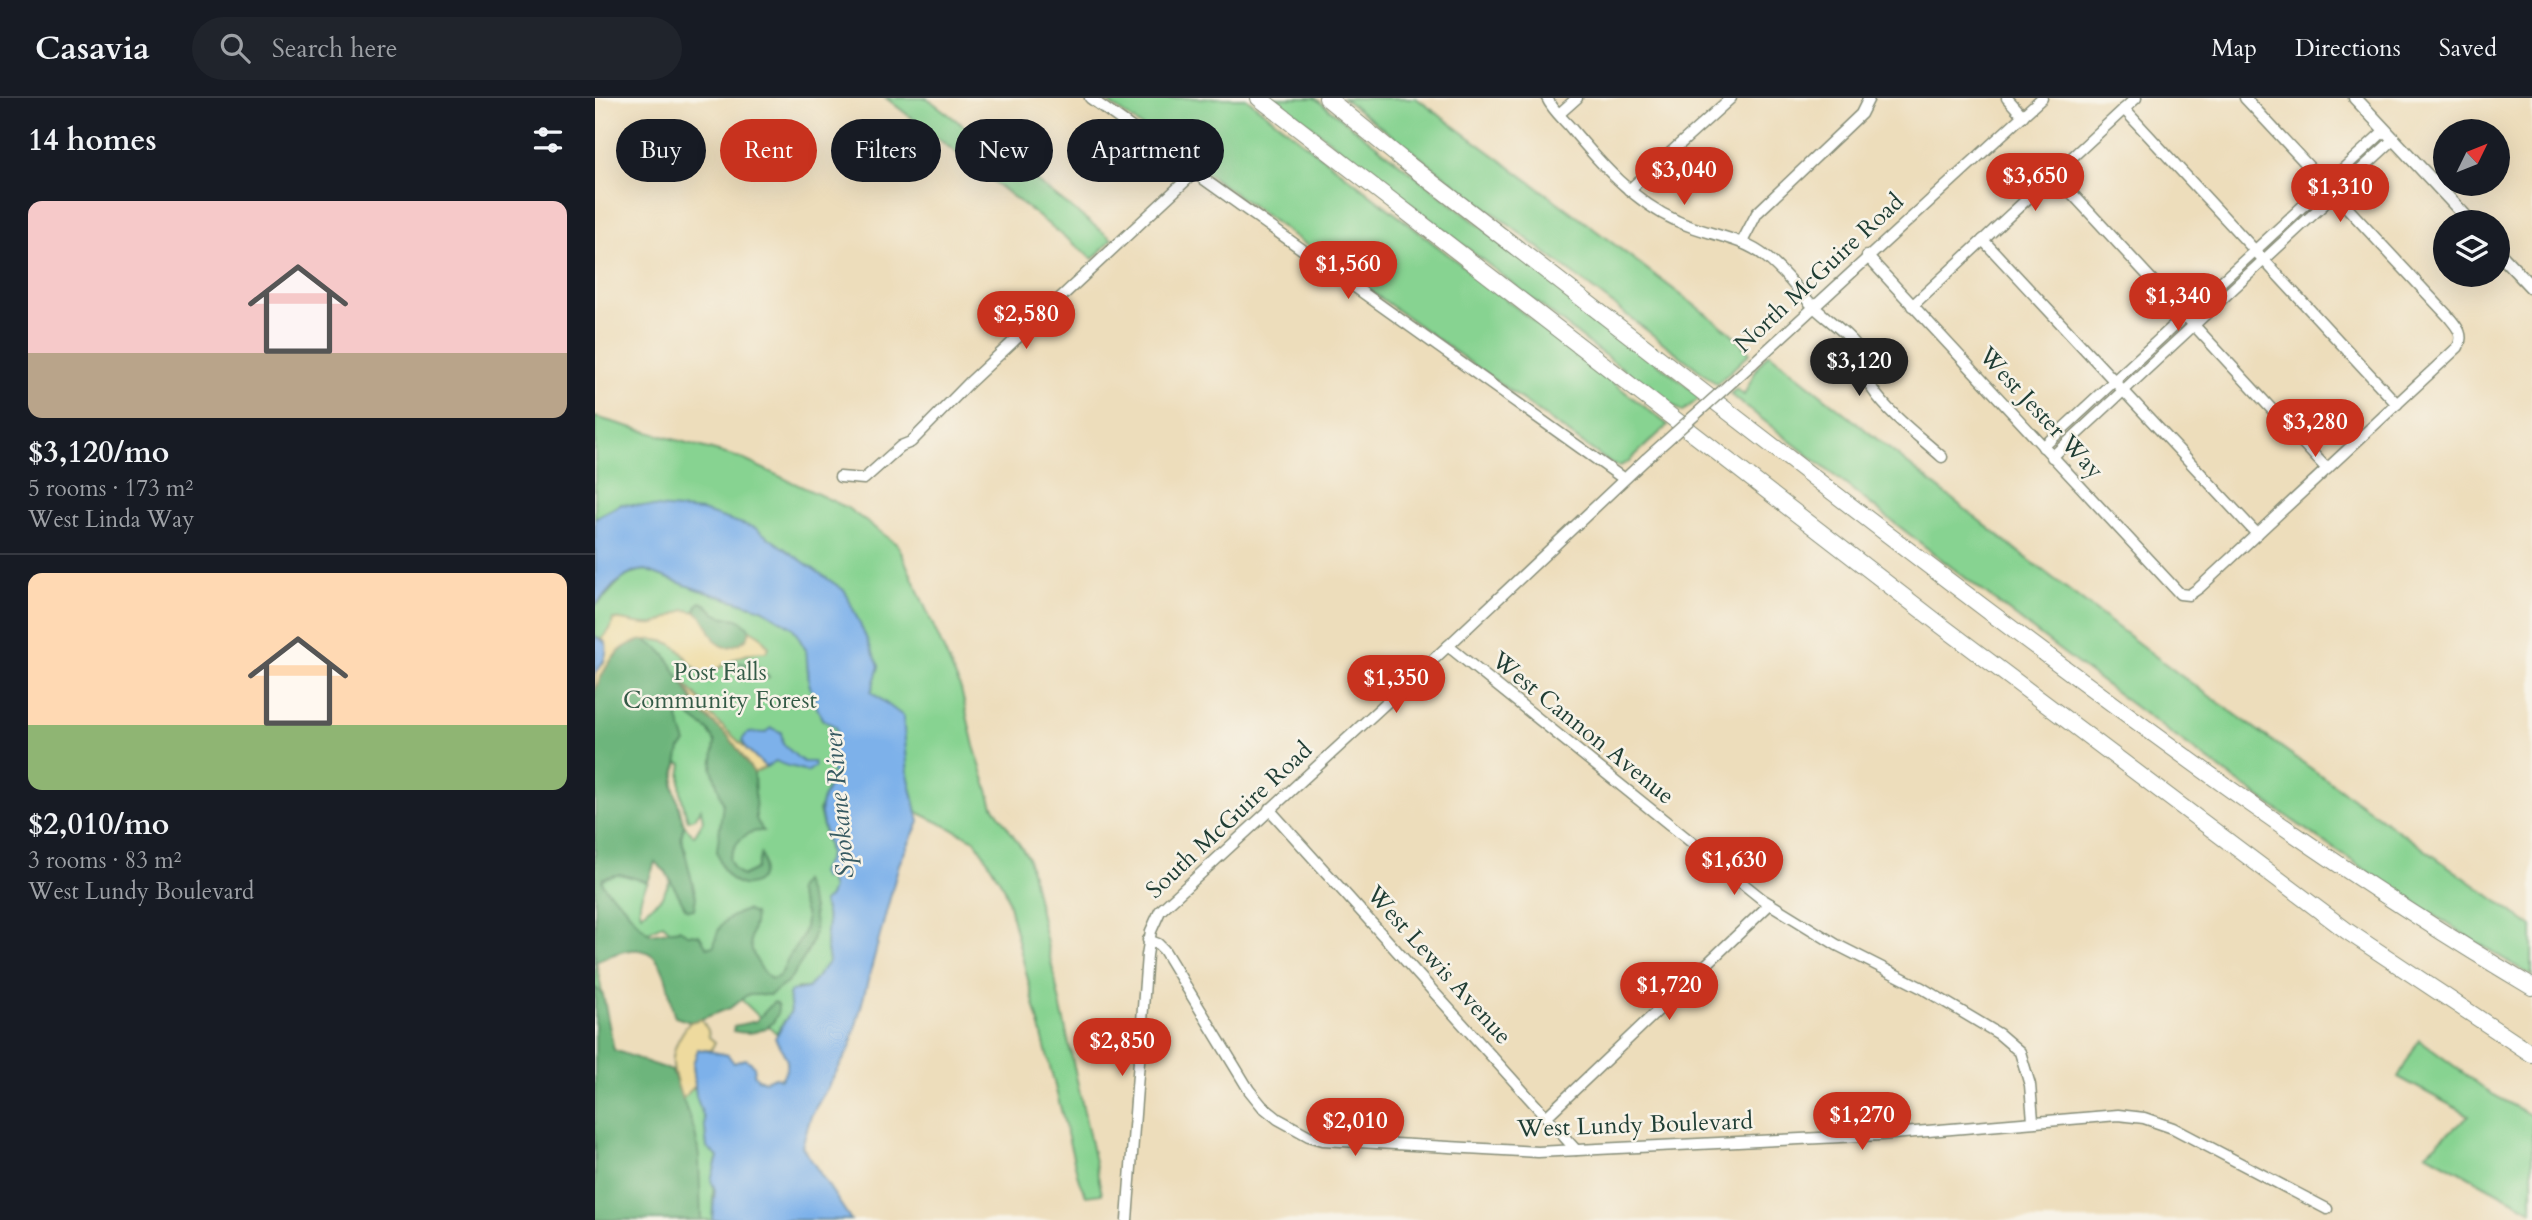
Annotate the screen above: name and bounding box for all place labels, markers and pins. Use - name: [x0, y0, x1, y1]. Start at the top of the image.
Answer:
- pin: $3,040: [1627, 148, 1741, 207]
- pin: $3,650: [1978, 153, 2092, 213]
- pin: $1,310: [2283, 164, 2397, 224]
- pin: $1,560: [1291, 242, 1405, 301]
- pin: $1,340: [2121, 274, 2235, 333]
- pin: $2,580: [969, 292, 1083, 351]
- pin: $3,120: [1802, 338, 1916, 398]
- pin: $3,280: [2258, 400, 2372, 459]
- pin: $1,350: [1339, 656, 1453, 715]
- pin: $1,630: [1677, 838, 1791, 897]
- pin: $1,720: [1612, 962, 1726, 1022]
- pin: $2,850: [1065, 1018, 1179, 1078]
- pin: $1,270: [1805, 1093, 1919, 1152]
- pin: $2,010: [1298, 1098, 1412, 1158]

